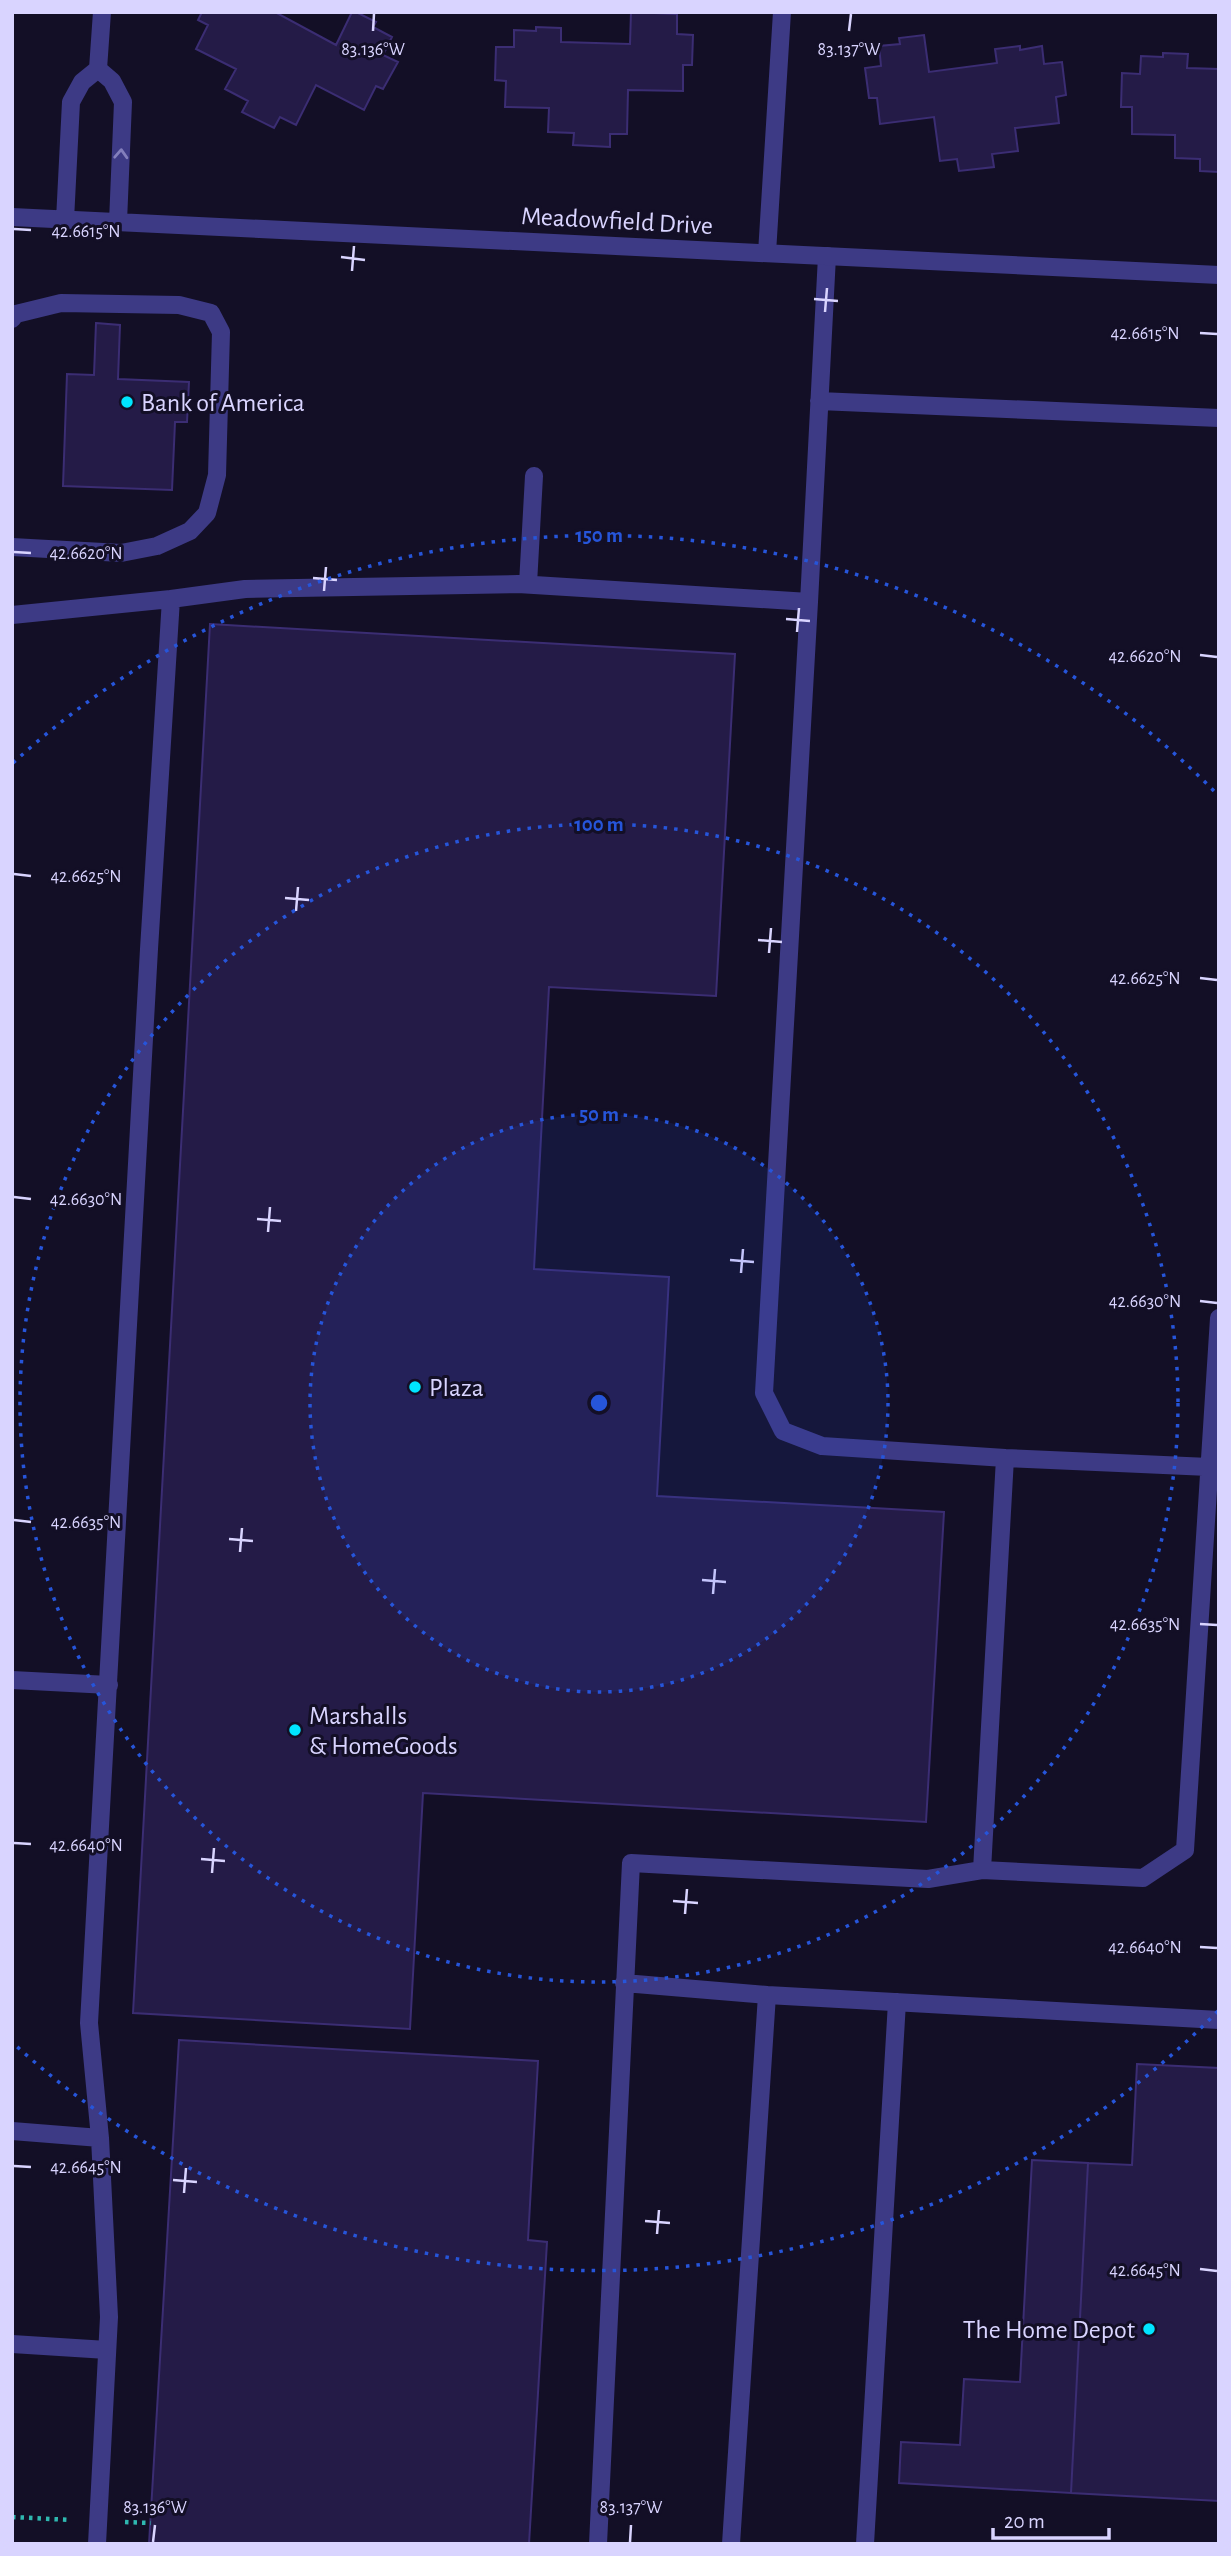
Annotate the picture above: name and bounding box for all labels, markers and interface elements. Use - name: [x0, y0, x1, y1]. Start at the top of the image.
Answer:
- text: 83.136°W: [341, 41, 405, 59]
- text: 83.137°W: [818, 41, 880, 59]
- one-way arrow: [113, 148, 128, 159]
- street label: Meadowfield Drive: [520, 203, 714, 239]
- text: 42.6615°N: [51, 223, 121, 241]
- text: 42.6615°N: [1110, 325, 1180, 343]
- place label: Bank of America: [141, 390, 305, 416]
- marker: Bank of America: [119, 394, 135, 410]
- text: 150 m: [575, 525, 623, 546]
- text: 42.6620°N: [49, 545, 123, 563]
- text: 42.6620°N: [1108, 648, 1182, 666]
- text: 100 m: [574, 814, 624, 835]
- text: 42.6625°N: [50, 868, 122, 886]
- text: 42.6625°N: [1109, 970, 1181, 988]
- text: 50 m: [579, 1104, 619, 1125]
- text: 42.6630°N: [50, 1191, 122, 1209]
- text: 42.6630°N: [1109, 1293, 1181, 1311]
- place label: Plaza: [429, 1375, 484, 1401]
- marker: Plaza: [407, 1379, 423, 1395]
- centre of rings: [587, 1391, 611, 1415]
- text: 42.6635°N: [51, 1514, 121, 1532]
- text: 42.6635°N: [1110, 1616, 1180, 1634]
- place label: Marshalls & HomeGoods: [309, 1703, 458, 1759]
- marker: Marshalls & HomeGoods: [287, 1722, 303, 1738]
- text: 42.6640°N: [49, 1837, 123, 1855]
- text: 42.6640°N: [1108, 1939, 1182, 1957]
- text: 42.6645°N: [50, 2159, 122, 2177]
- text: 42.6645°N: [1109, 2262, 1181, 2280]
- place label: The Home Depot: [963, 2317, 1135, 2343]
- marker: The Home Depot: [1141, 2321, 1157, 2337]
- scale bar: [993, 2496, 1108, 2540]
- text: 83.136°W: [123, 2499, 187, 2517]
- text: 83.137°W: [600, 2499, 662, 2517]
- text: 20 m: [1004, 2511, 1045, 2532]

